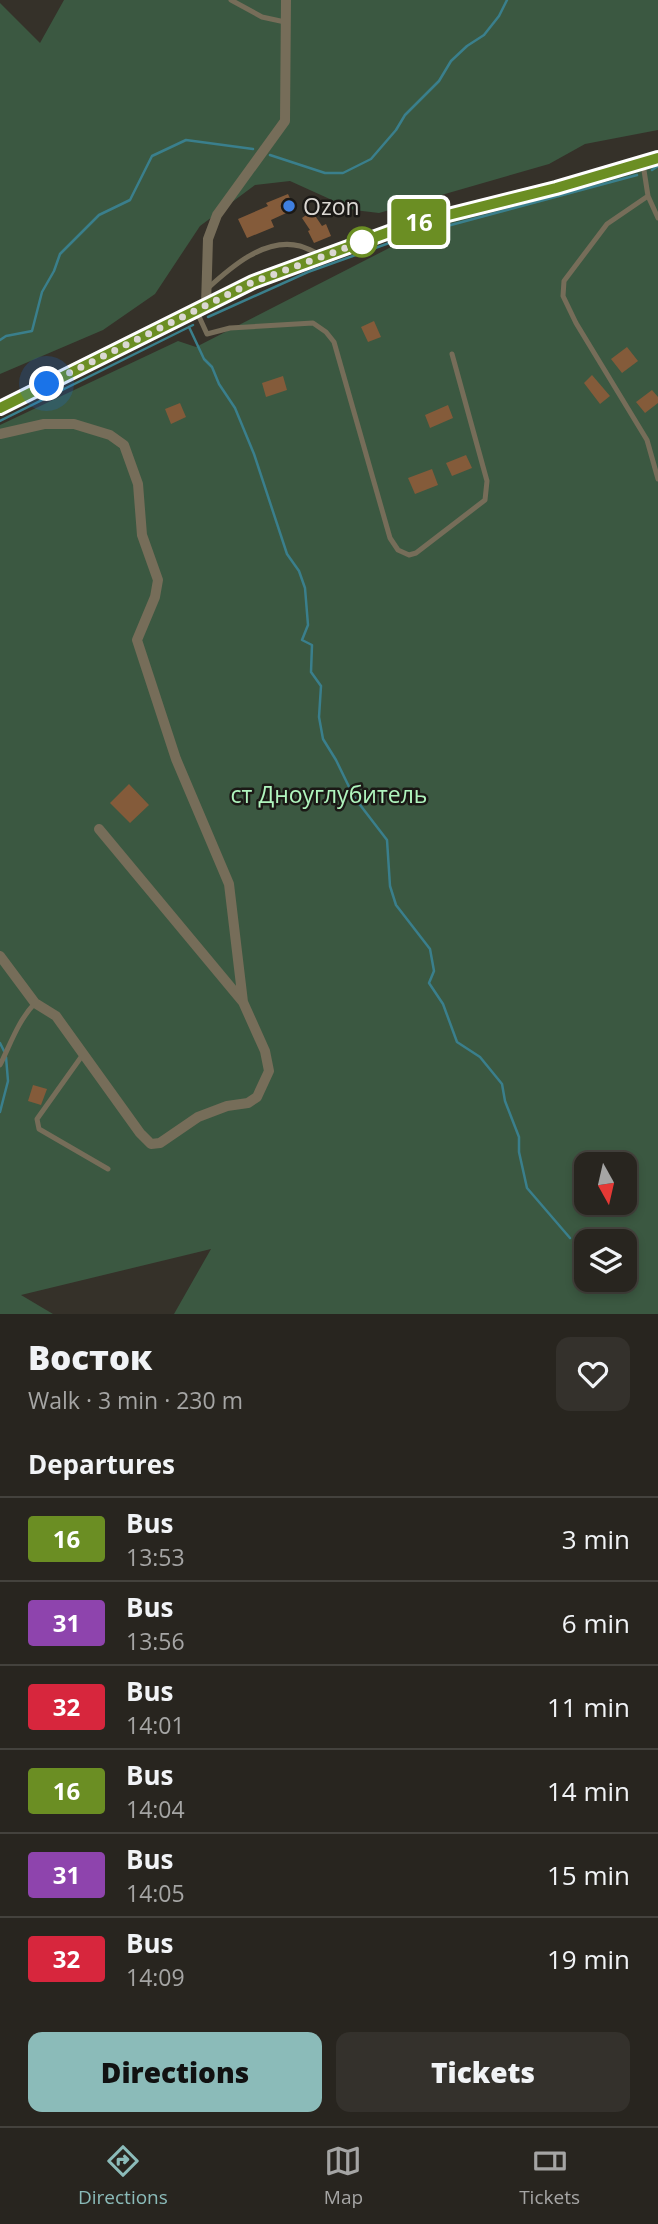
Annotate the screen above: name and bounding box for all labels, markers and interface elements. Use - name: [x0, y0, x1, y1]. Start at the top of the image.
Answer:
- place label: Ozon: [303, 190, 360, 222]
- marker: Ozon: [281, 198, 297, 214]
- line badge: 16: [388, 199, 450, 245]
- text: 16: [405, 205, 433, 238]
- unlabelled marker: [347, 227, 377, 257]
- your location: [29, 366, 64, 401]
- park label: ст Дноуглубитель: [231, 778, 427, 810]
- north arrow: [574, 1152, 637, 1214]
- map controls: [574, 1152, 637, 1292]
- button: layers: [574, 1229, 637, 1292]
- text: Восток: [28, 1335, 152, 1380]
- button: heart: [556, 1337, 630, 1411]
- text: Walk · 3 min · 230 m: [28, 1384, 243, 1416]
- text: Departures: [28, 1446, 175, 1482]
- text: Bus: [126, 1505, 173, 1541]
- text: 3 min: [562, 1521, 630, 1557]
- text: 16: [53, 1522, 80, 1555]
- text: 13:53: [126, 1541, 185, 1573]
- text: Bus: [126, 1589, 173, 1625]
- text: 6 min: [562, 1605, 630, 1641]
- text: 31: [53, 1606, 80, 1639]
- text: 13:56: [126, 1625, 185, 1657]
- text: Bus: [126, 1673, 173, 1709]
- text: 11 min: [547, 1689, 630, 1725]
- text: 32: [53, 1690, 80, 1723]
- text: 14:01: [126, 1709, 185, 1741]
- text: Bus: [126, 1757, 173, 1793]
- text: 14 min: [547, 1773, 630, 1809]
- text: 16: [53, 1774, 80, 1807]
- text: 14:04: [126, 1793, 185, 1825]
- text: Bus: [126, 1841, 173, 1877]
- text: 15 min: [547, 1857, 630, 1893]
- text: 31: [53, 1858, 80, 1891]
- text: 14:05: [126, 1877, 185, 1909]
- text: Bus: [126, 1925, 173, 1961]
- text: 19 min: [547, 1941, 630, 1977]
- text: 32: [53, 1942, 80, 1975]
- text: 14:09: [126, 1961, 185, 1993]
- button: Directions: [28, 2032, 322, 2112]
- button: Tickets: [336, 2032, 630, 2112]
- tab: Directions: [78, 2142, 168, 2210]
- tab: Map: [324, 2142, 363, 2210]
- tab: Tickets: [519, 2142, 580, 2210]

